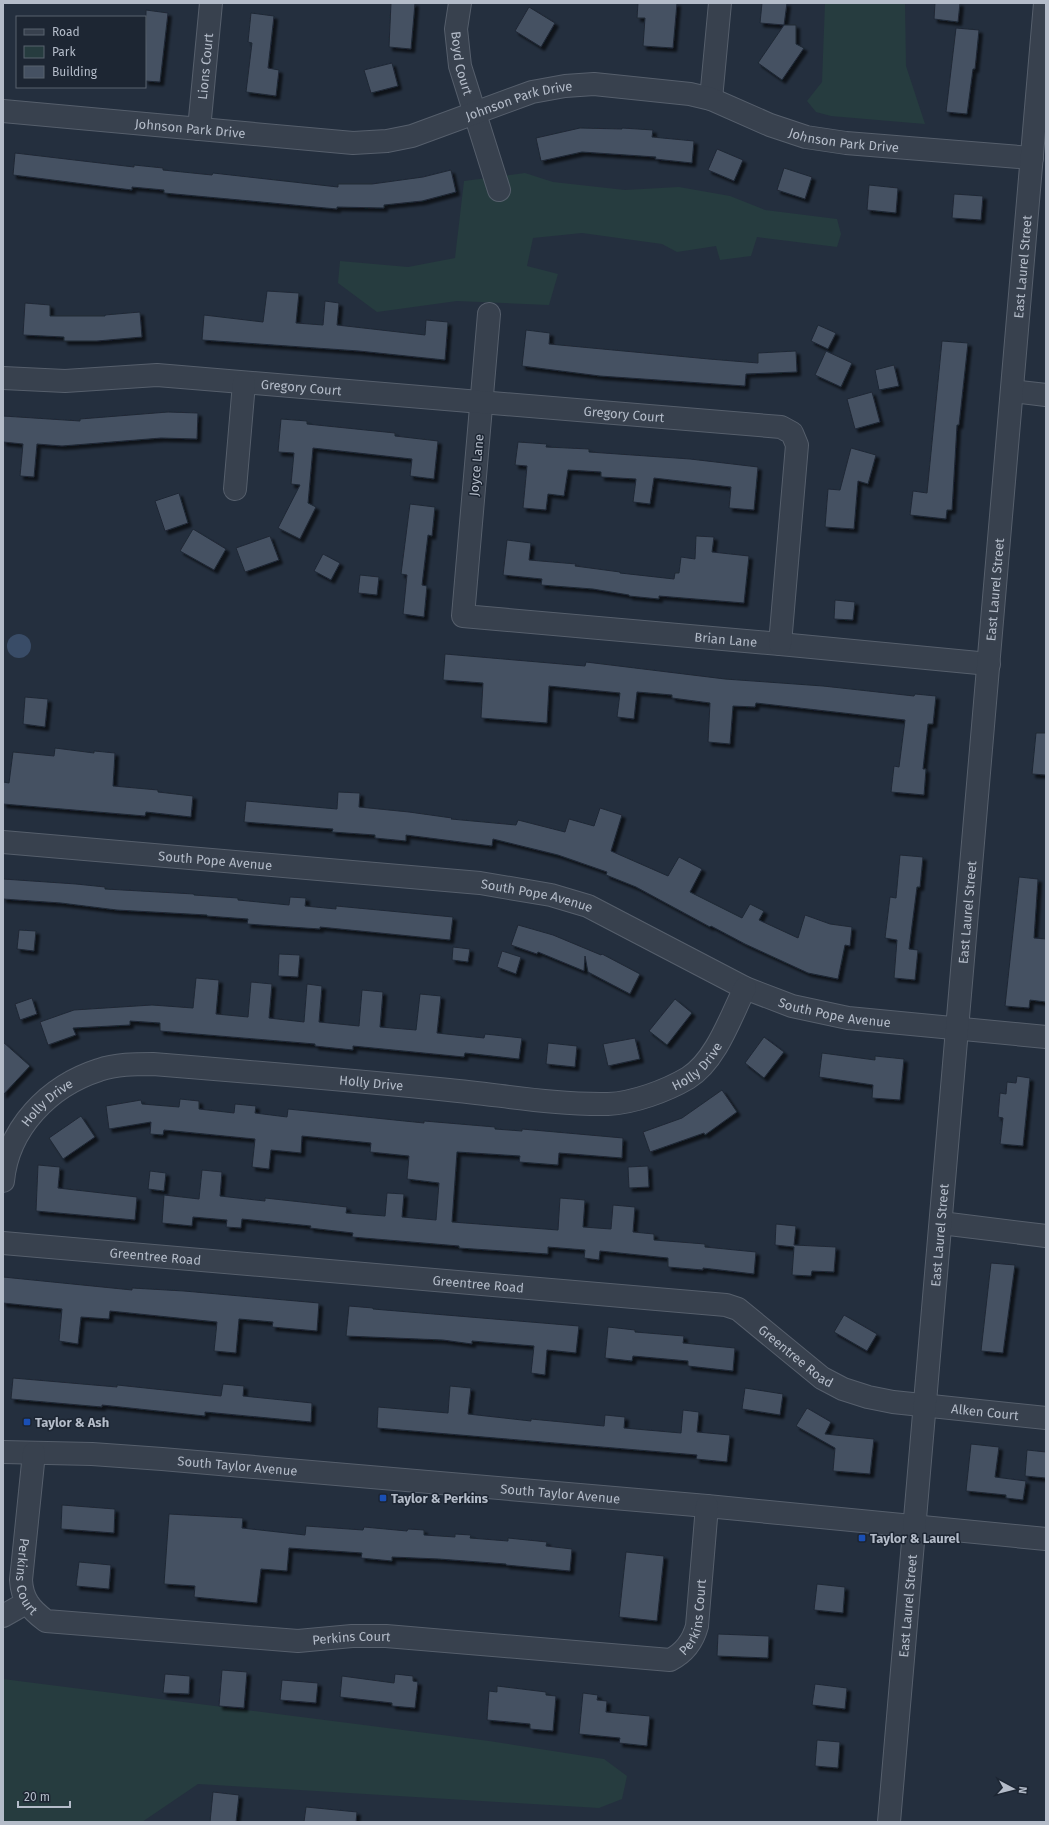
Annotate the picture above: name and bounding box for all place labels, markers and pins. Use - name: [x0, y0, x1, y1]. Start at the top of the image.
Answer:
- place label: Taylor & Ash: [35, 1415, 109, 1430]
- marker: Taylor & Ash: [22, 1417, 32, 1427]
- place label: Taylor & Perkins: [391, 1491, 489, 1506]
- marker: Taylor & Perkins: [378, 1493, 388, 1503]
- place label: Taylor & Laurel: [870, 1531, 960, 1546]
- marker: Taylor & Laurel: [857, 1533, 867, 1543]

